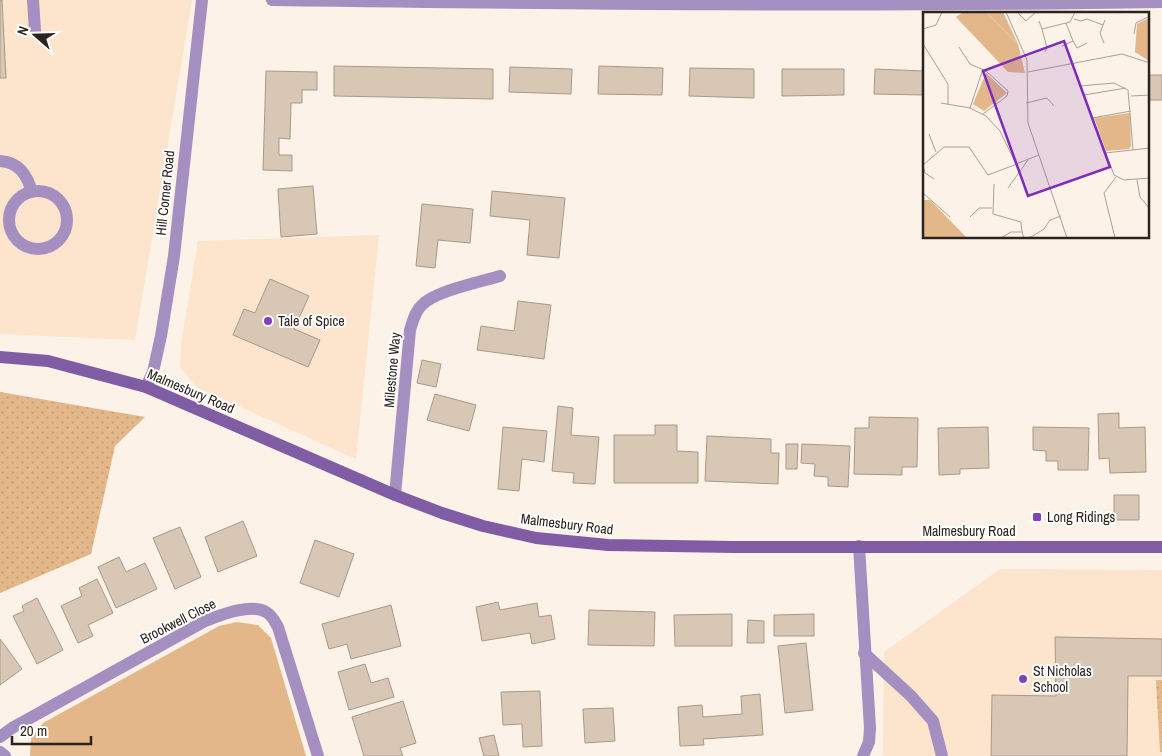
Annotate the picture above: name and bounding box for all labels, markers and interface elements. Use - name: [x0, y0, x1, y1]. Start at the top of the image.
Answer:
- north arrow: [10, 10, 60, 60]
- inset map: [923, 12, 1150, 239]
- text: N: [13, 24, 33, 38]
- street label: Hill Corner Road: [152, 150, 178, 236]
- place label: Tale of Spice: [278, 312, 345, 330]
- marker: Tale of Spice: [262, 315, 274, 327]
- street label: Milestone Way: [380, 331, 404, 408]
- street label: Malmesbury Road: [145, 365, 237, 417]
- place label: Long Ridings: [1047, 508, 1116, 526]
- street label: Malmesbury Road: [520, 509, 614, 539]
- marker: Long Ridings: [1031, 511, 1043, 523]
- street label: Malmesbury Road: [922, 522, 1016, 540]
- street label: Brookwell Close: [137, 594, 219, 648]
- place label: St Nicholas School: [1033, 662, 1092, 696]
- marker: St Nicholas School: [1017, 673, 1029, 685]
- scale bar: [12, 714, 91, 746]
- text: 20 m: [20, 720, 47, 741]

